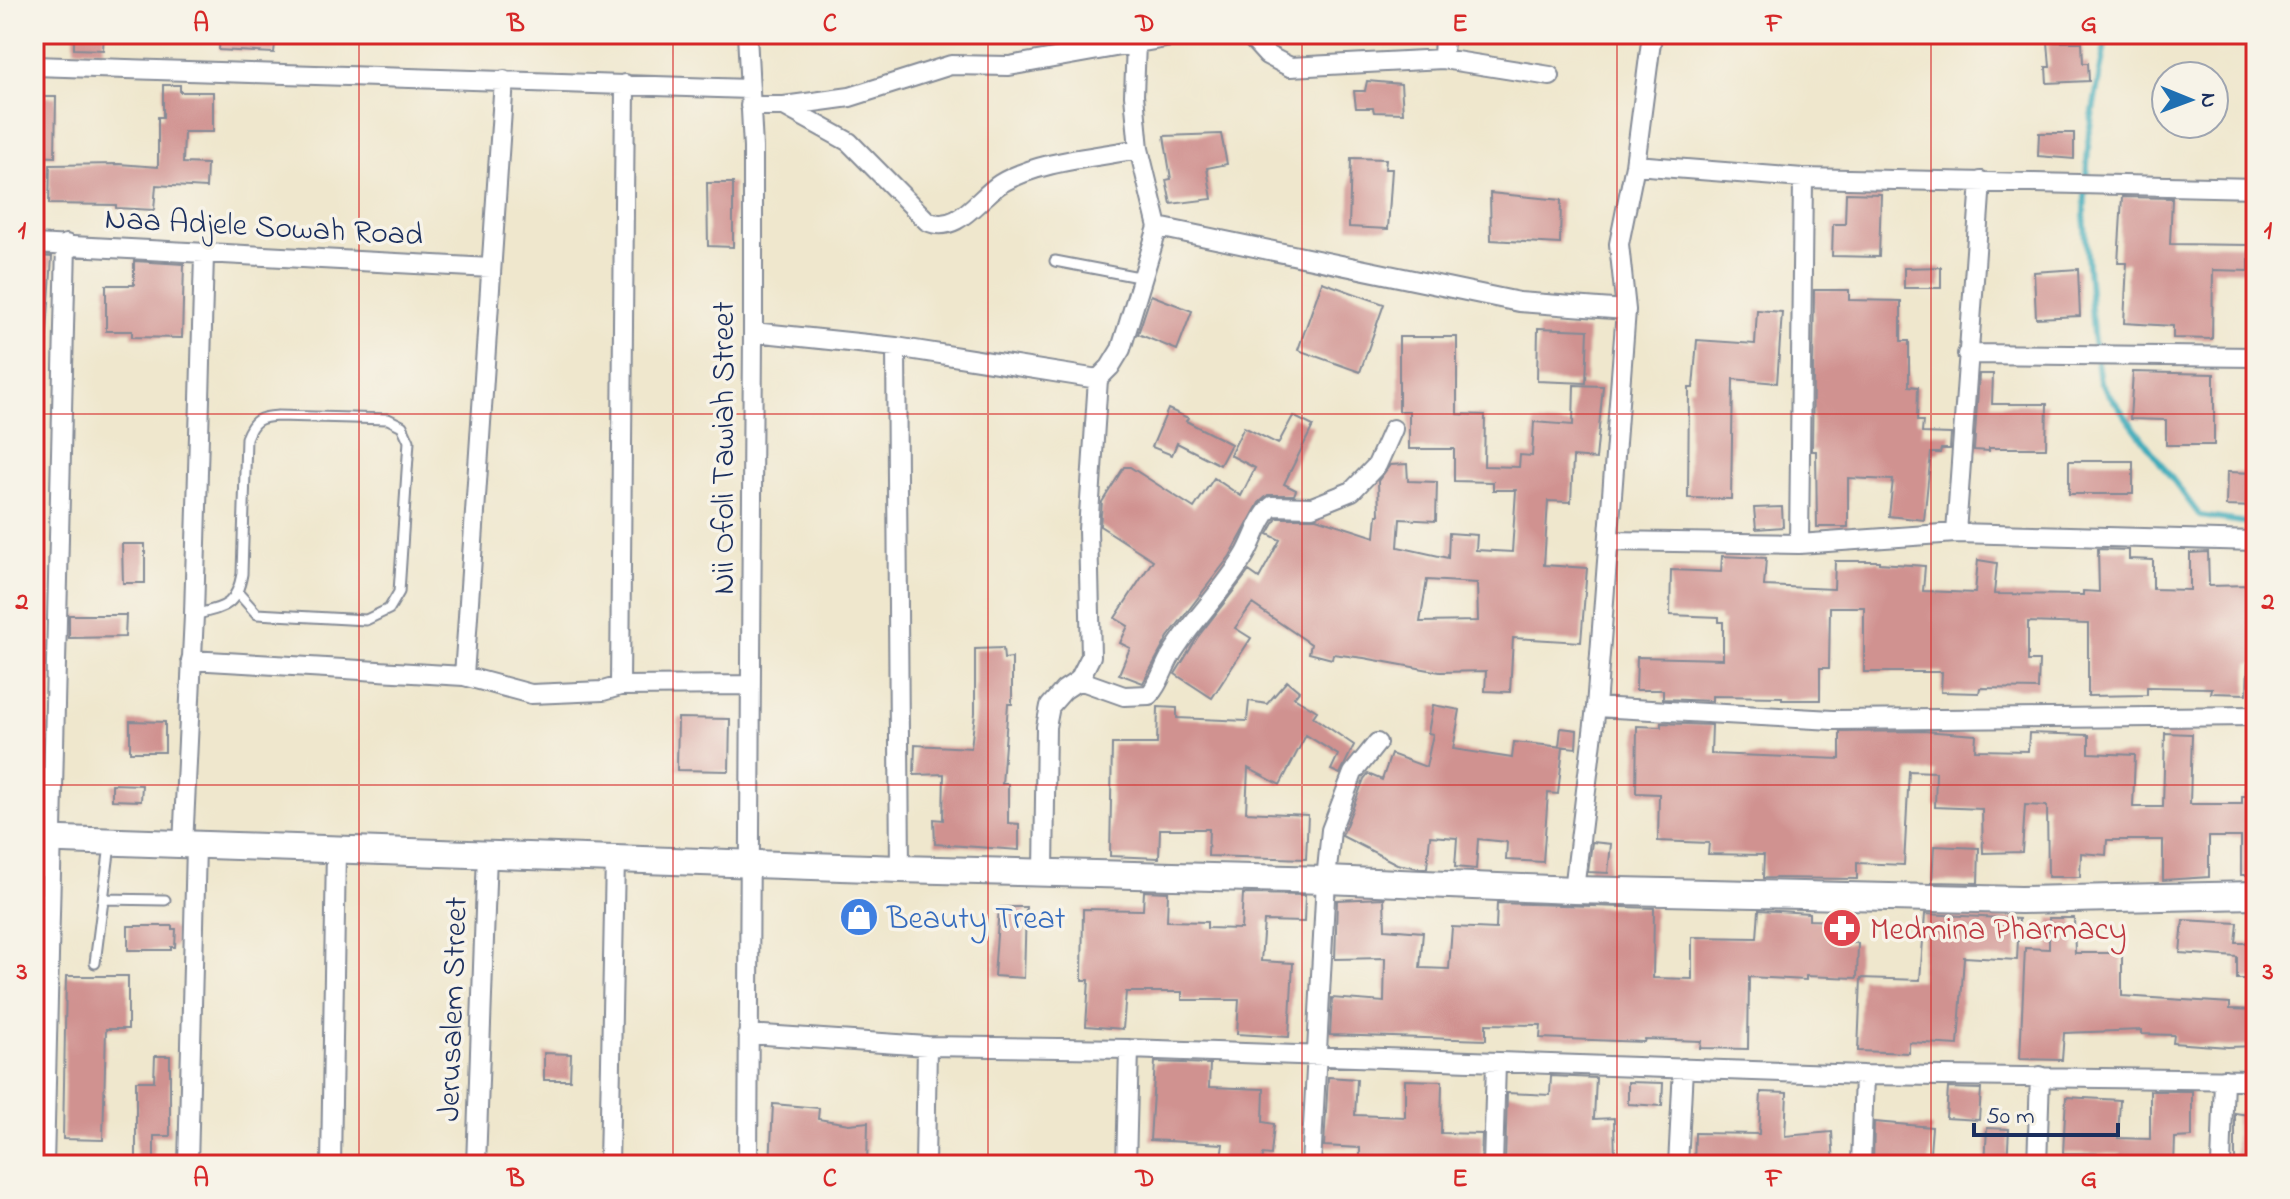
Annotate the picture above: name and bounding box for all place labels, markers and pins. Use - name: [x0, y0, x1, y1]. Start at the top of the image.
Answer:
- shop icon: Beauty Treat: [838, 896, 880, 938]
- place label: Beauty Treat: [886, 897, 1066, 944]
- pharmacy icon: Medmina Pharmacy: [1821, 907, 1863, 949]
- place label: Medmina Pharmacy: [1870, 908, 2127, 955]

